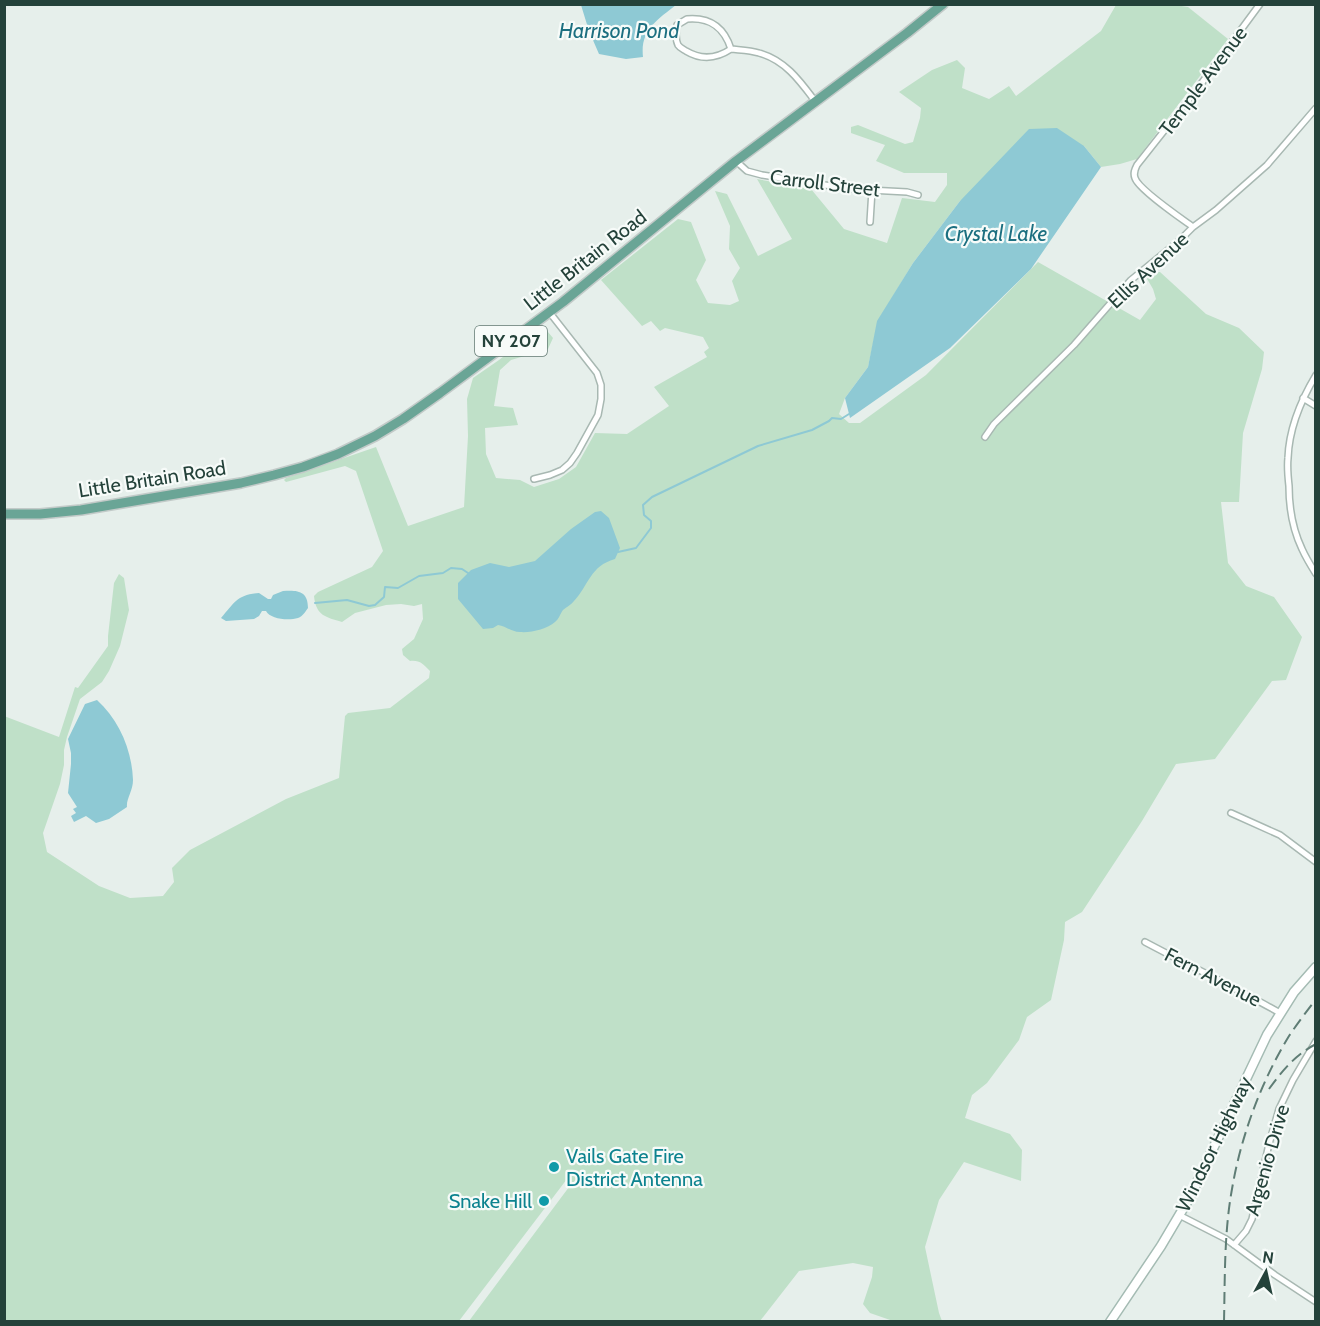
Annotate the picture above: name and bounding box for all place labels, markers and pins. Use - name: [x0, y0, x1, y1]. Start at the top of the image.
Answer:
- place label: Vails Gate Fire District Antenna: [566, 1144, 703, 1191]
- marker: Vails Gate Fire District Antenna: [547, 1160, 561, 1174]
- place label: Snake Hill: [449, 1189, 532, 1213]
- marker: Snake Hill: [537, 1194, 551, 1208]

